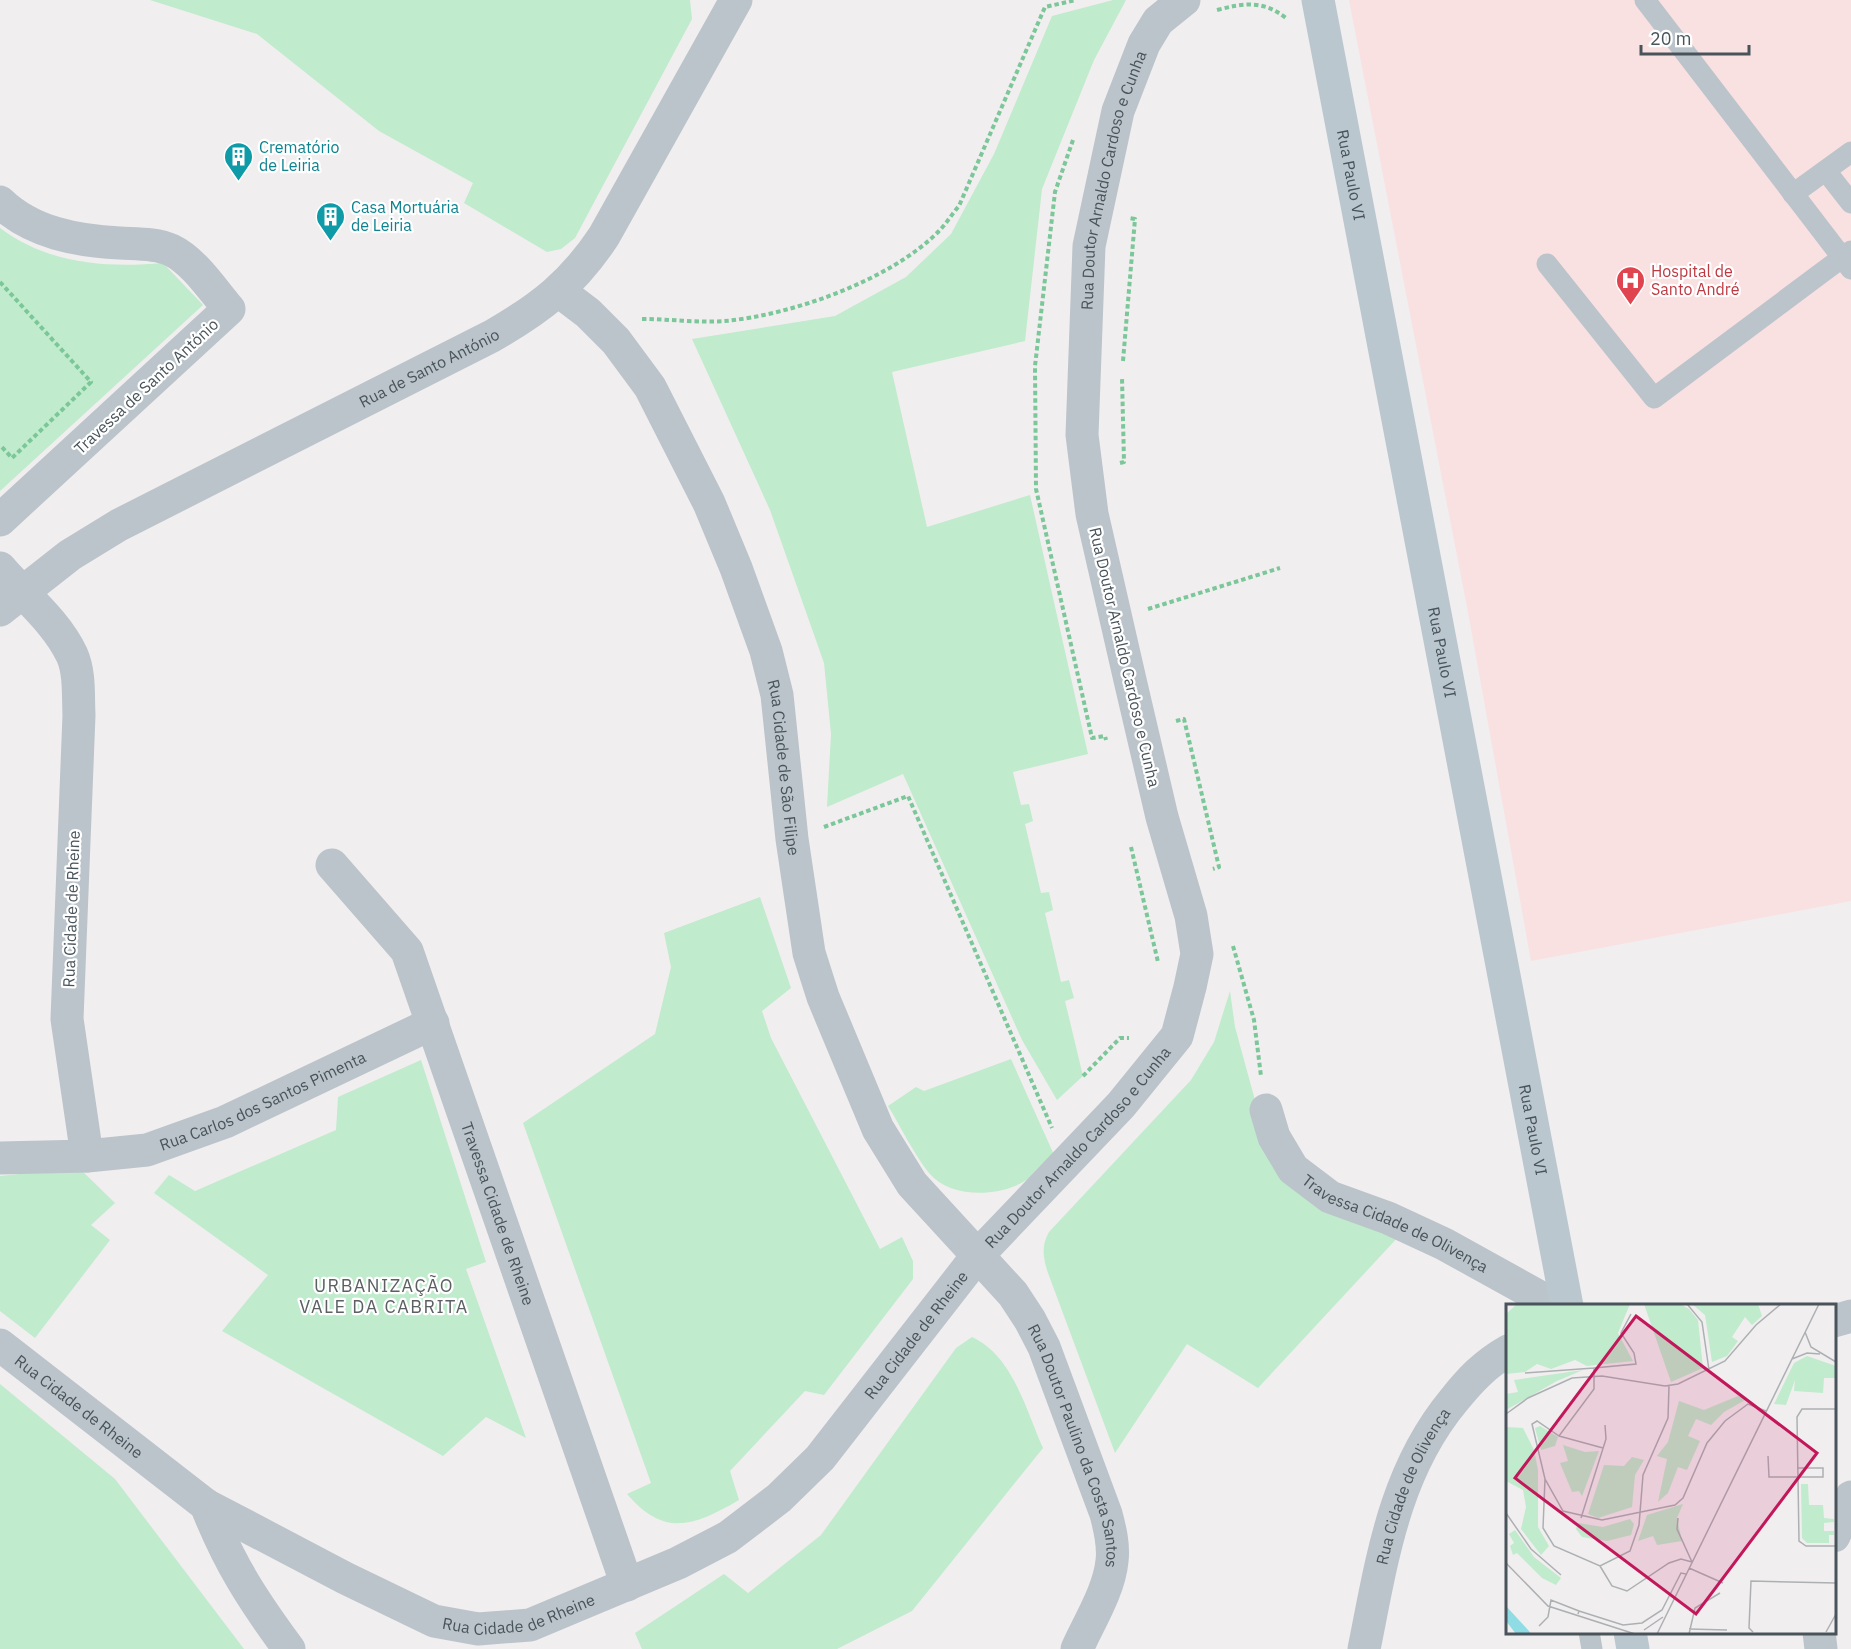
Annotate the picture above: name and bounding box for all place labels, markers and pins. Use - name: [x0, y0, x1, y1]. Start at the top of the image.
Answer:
- place label: Crematório de Leiria: [259, 137, 339, 175]
- building icon: Crematório de Leiria: [222, 140, 254, 182]
- place label: Casa Mortuária de Leiria: [351, 197, 460, 235]
- building icon: Casa Mortuária de Leiria: [314, 200, 346, 242]
- place label: Hospital de Santo André: [1651, 261, 1740, 299]
- hospital icon: Hospital de Santo André: [1614, 264, 1646, 306]

